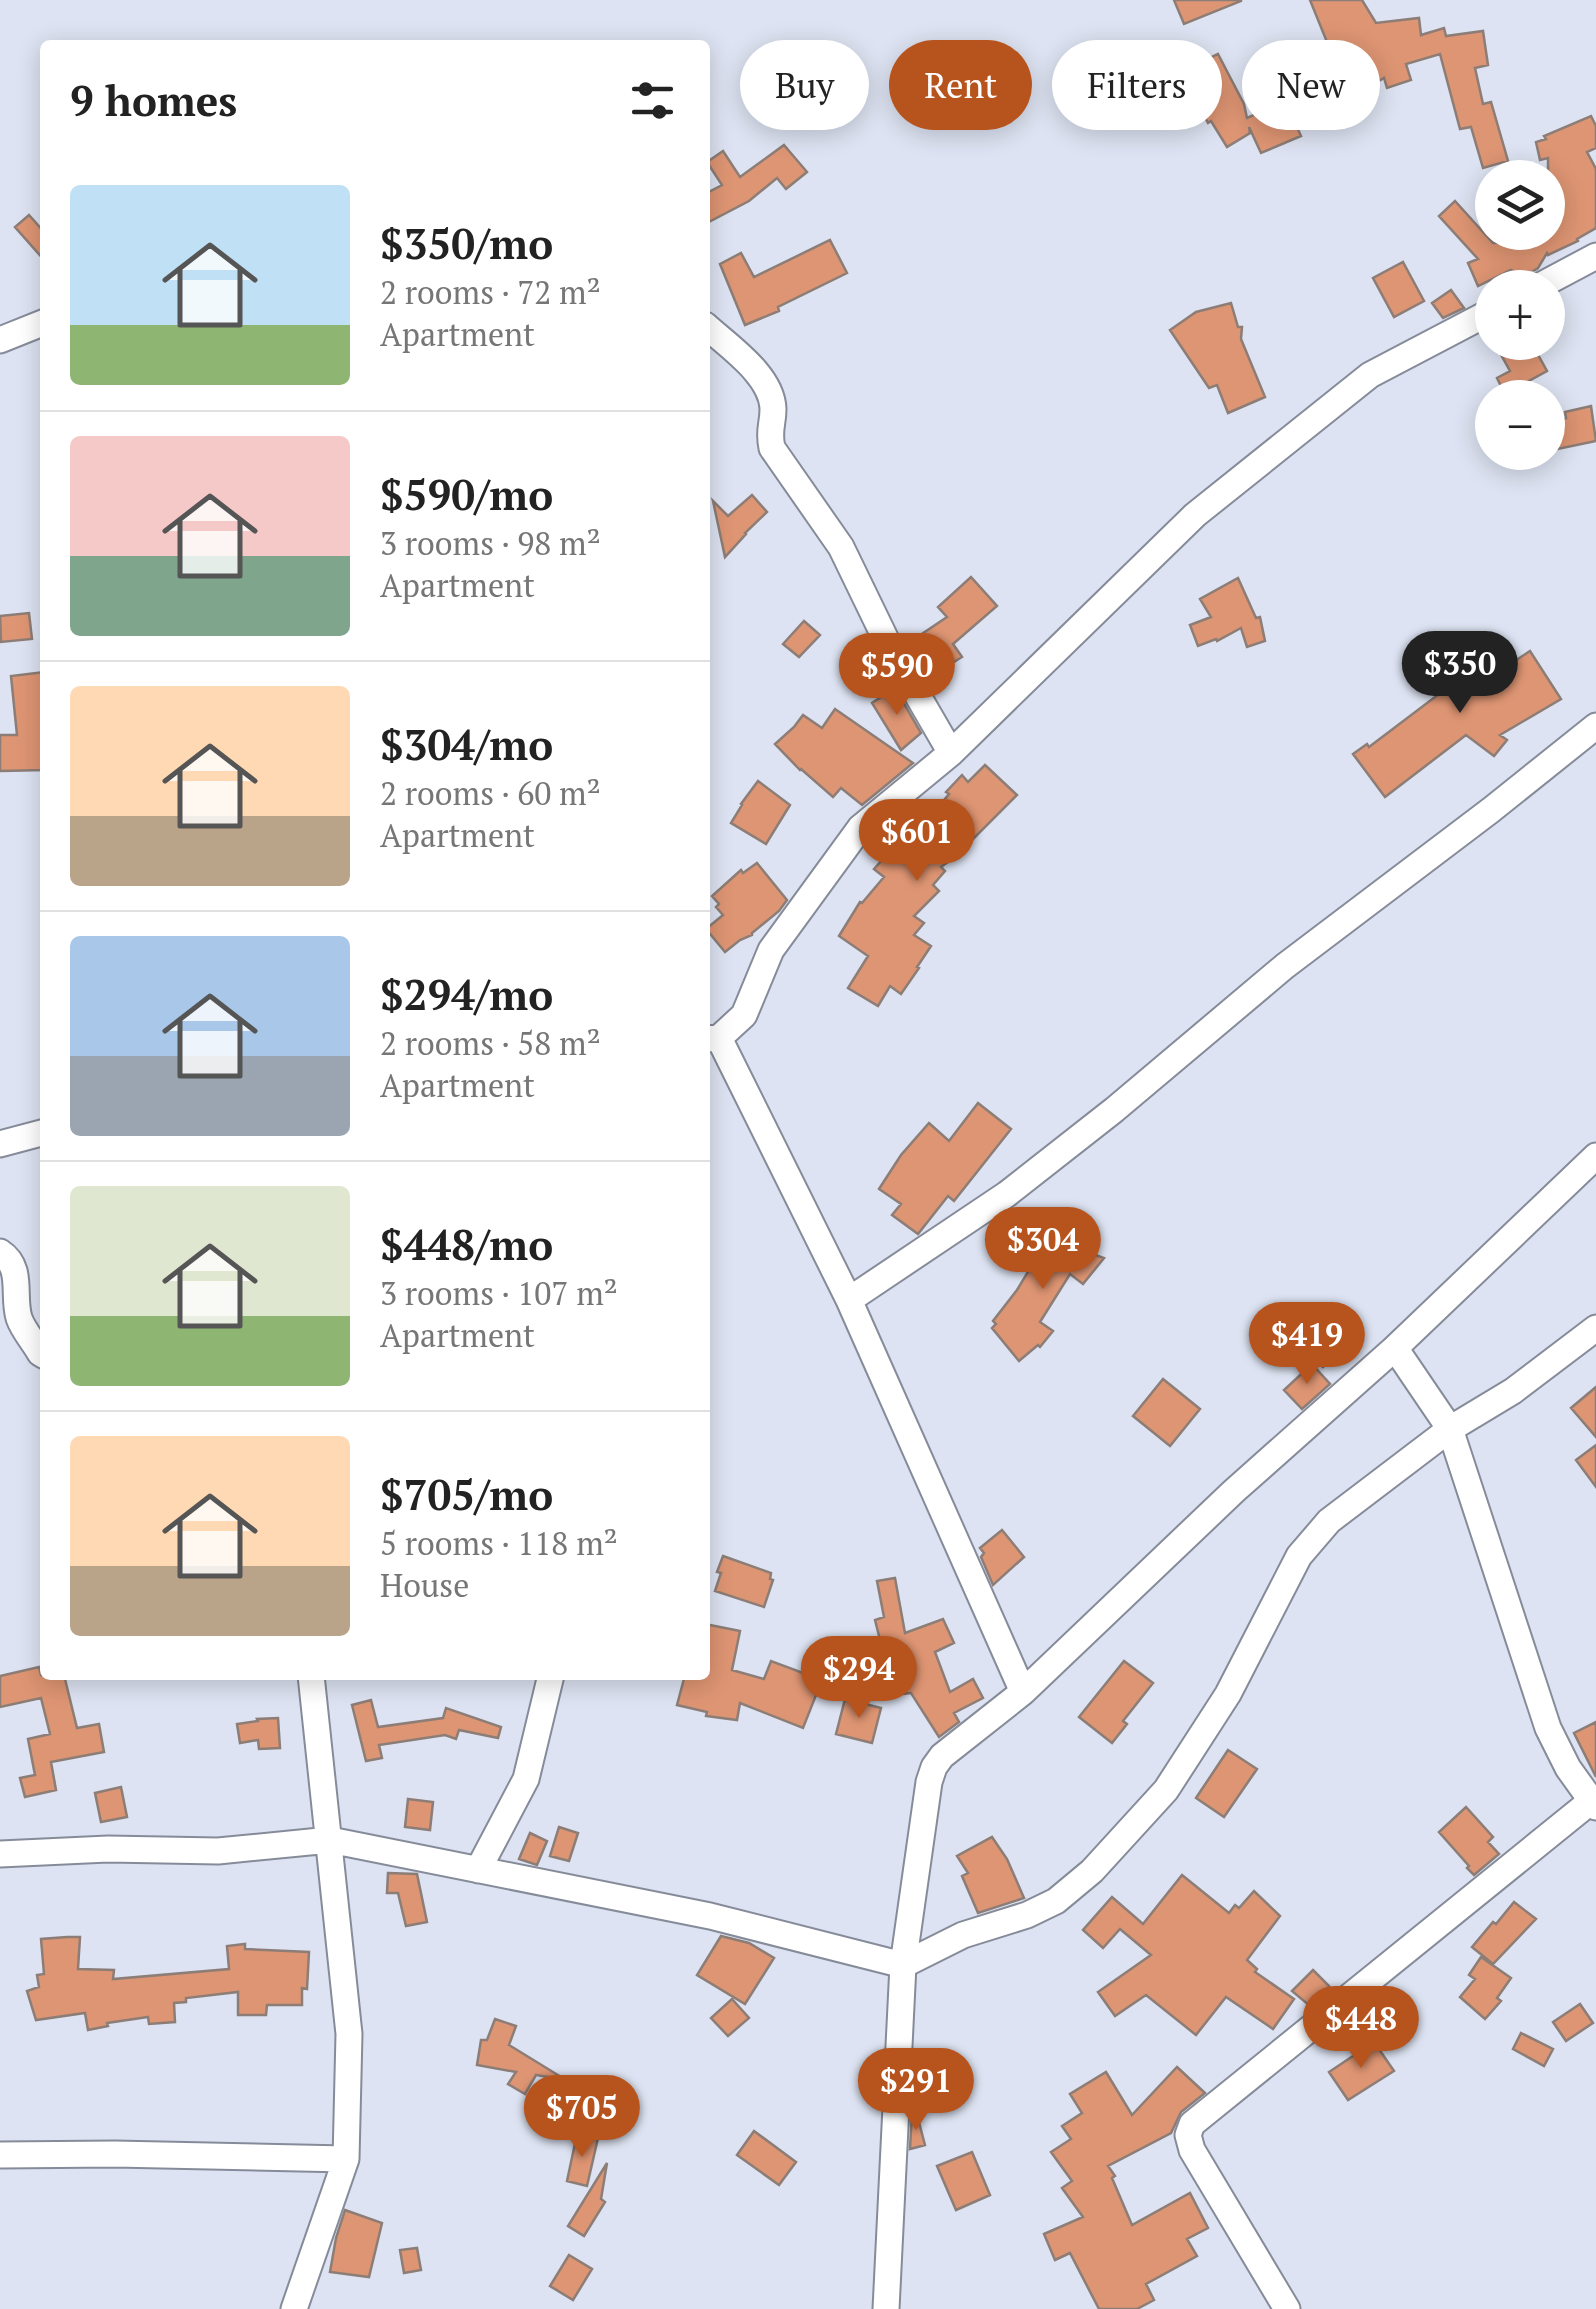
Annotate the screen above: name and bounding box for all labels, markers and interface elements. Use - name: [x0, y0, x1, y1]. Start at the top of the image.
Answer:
- chip: Buy: [740, 40, 869, 130]
- chip: Rent: [889, 40, 1032, 130]
- chip: Filters: [1052, 40, 1222, 130]
- chip: New: [1242, 40, 1380, 130]
- text: 9 homes: [70, 72, 237, 128]
- icon: filters: [625, 73, 680, 128]
- map controls: [1475, 160, 1565, 470]
- button: layers: [1475, 160, 1565, 250]
- text: $350/mo: [380, 215, 553, 271]
- icon: home: [150, 225, 270, 345]
- button: +: [1475, 270, 1565, 360]
- text: 2 rooms · 72 m²: [380, 271, 601, 313]
- text: Apartment: [380, 313, 535, 355]
- button: −: [1475, 380, 1565, 470]
- text: $590/mo: [380, 466, 553, 522]
- icon: home: [150, 476, 270, 596]
- text: 3 rooms · 98 m²: [380, 522, 601, 564]
- text: Apartment: [380, 564, 535, 606]
- pin: $350: [1401, 631, 1519, 716]
- pin: $590: [838, 633, 956, 718]
- text: $350: [1424, 642, 1496, 684]
- text: $590: [861, 644, 933, 686]
- text: $304/mo: [380, 716, 553, 772]
- icon: home: [150, 726, 270, 846]
- text: 2 rooms · 60 m²: [380, 772, 601, 814]
- pin: $601: [858, 799, 976, 884]
- text: $601: [881, 810, 953, 852]
- text: Apartment: [380, 814, 535, 856]
- text: $294/mo: [380, 966, 553, 1022]
- icon: home: [150, 976, 270, 1096]
- text: 2 rooms · 58 m²: [380, 1022, 601, 1064]
- text: Apartment: [380, 1064, 535, 1106]
- pin: $304: [984, 1207, 1102, 1292]
- text: $448/mo: [380, 1216, 553, 1272]
- text: $304: [1007, 1218, 1079, 1260]
- icon: home: [150, 1226, 270, 1346]
- text: 3 rooms · 107 m²: [380, 1272, 618, 1314]
- pin: $419: [1248, 1302, 1366, 1387]
- text: $419: [1271, 1313, 1343, 1355]
- text: Apartment: [380, 1314, 535, 1356]
- text: $705/mo: [380, 1466, 553, 1522]
- icon: home: [150, 1476, 270, 1596]
- text: 5 rooms · 118 m²: [380, 1522, 618, 1564]
- text: House: [380, 1564, 469, 1606]
- pin: $294: [800, 1636, 918, 1721]
- text: $294: [823, 1647, 895, 1689]
- pin: $448: [1302, 1986, 1420, 2071]
- text: $448: [1325, 1997, 1397, 2039]
- pin: $291: [857, 2048, 975, 2133]
- text: $291: [880, 2059, 952, 2101]
- pin: $705: [523, 2075, 641, 2160]
- text: $705: [546, 2086, 618, 2128]

